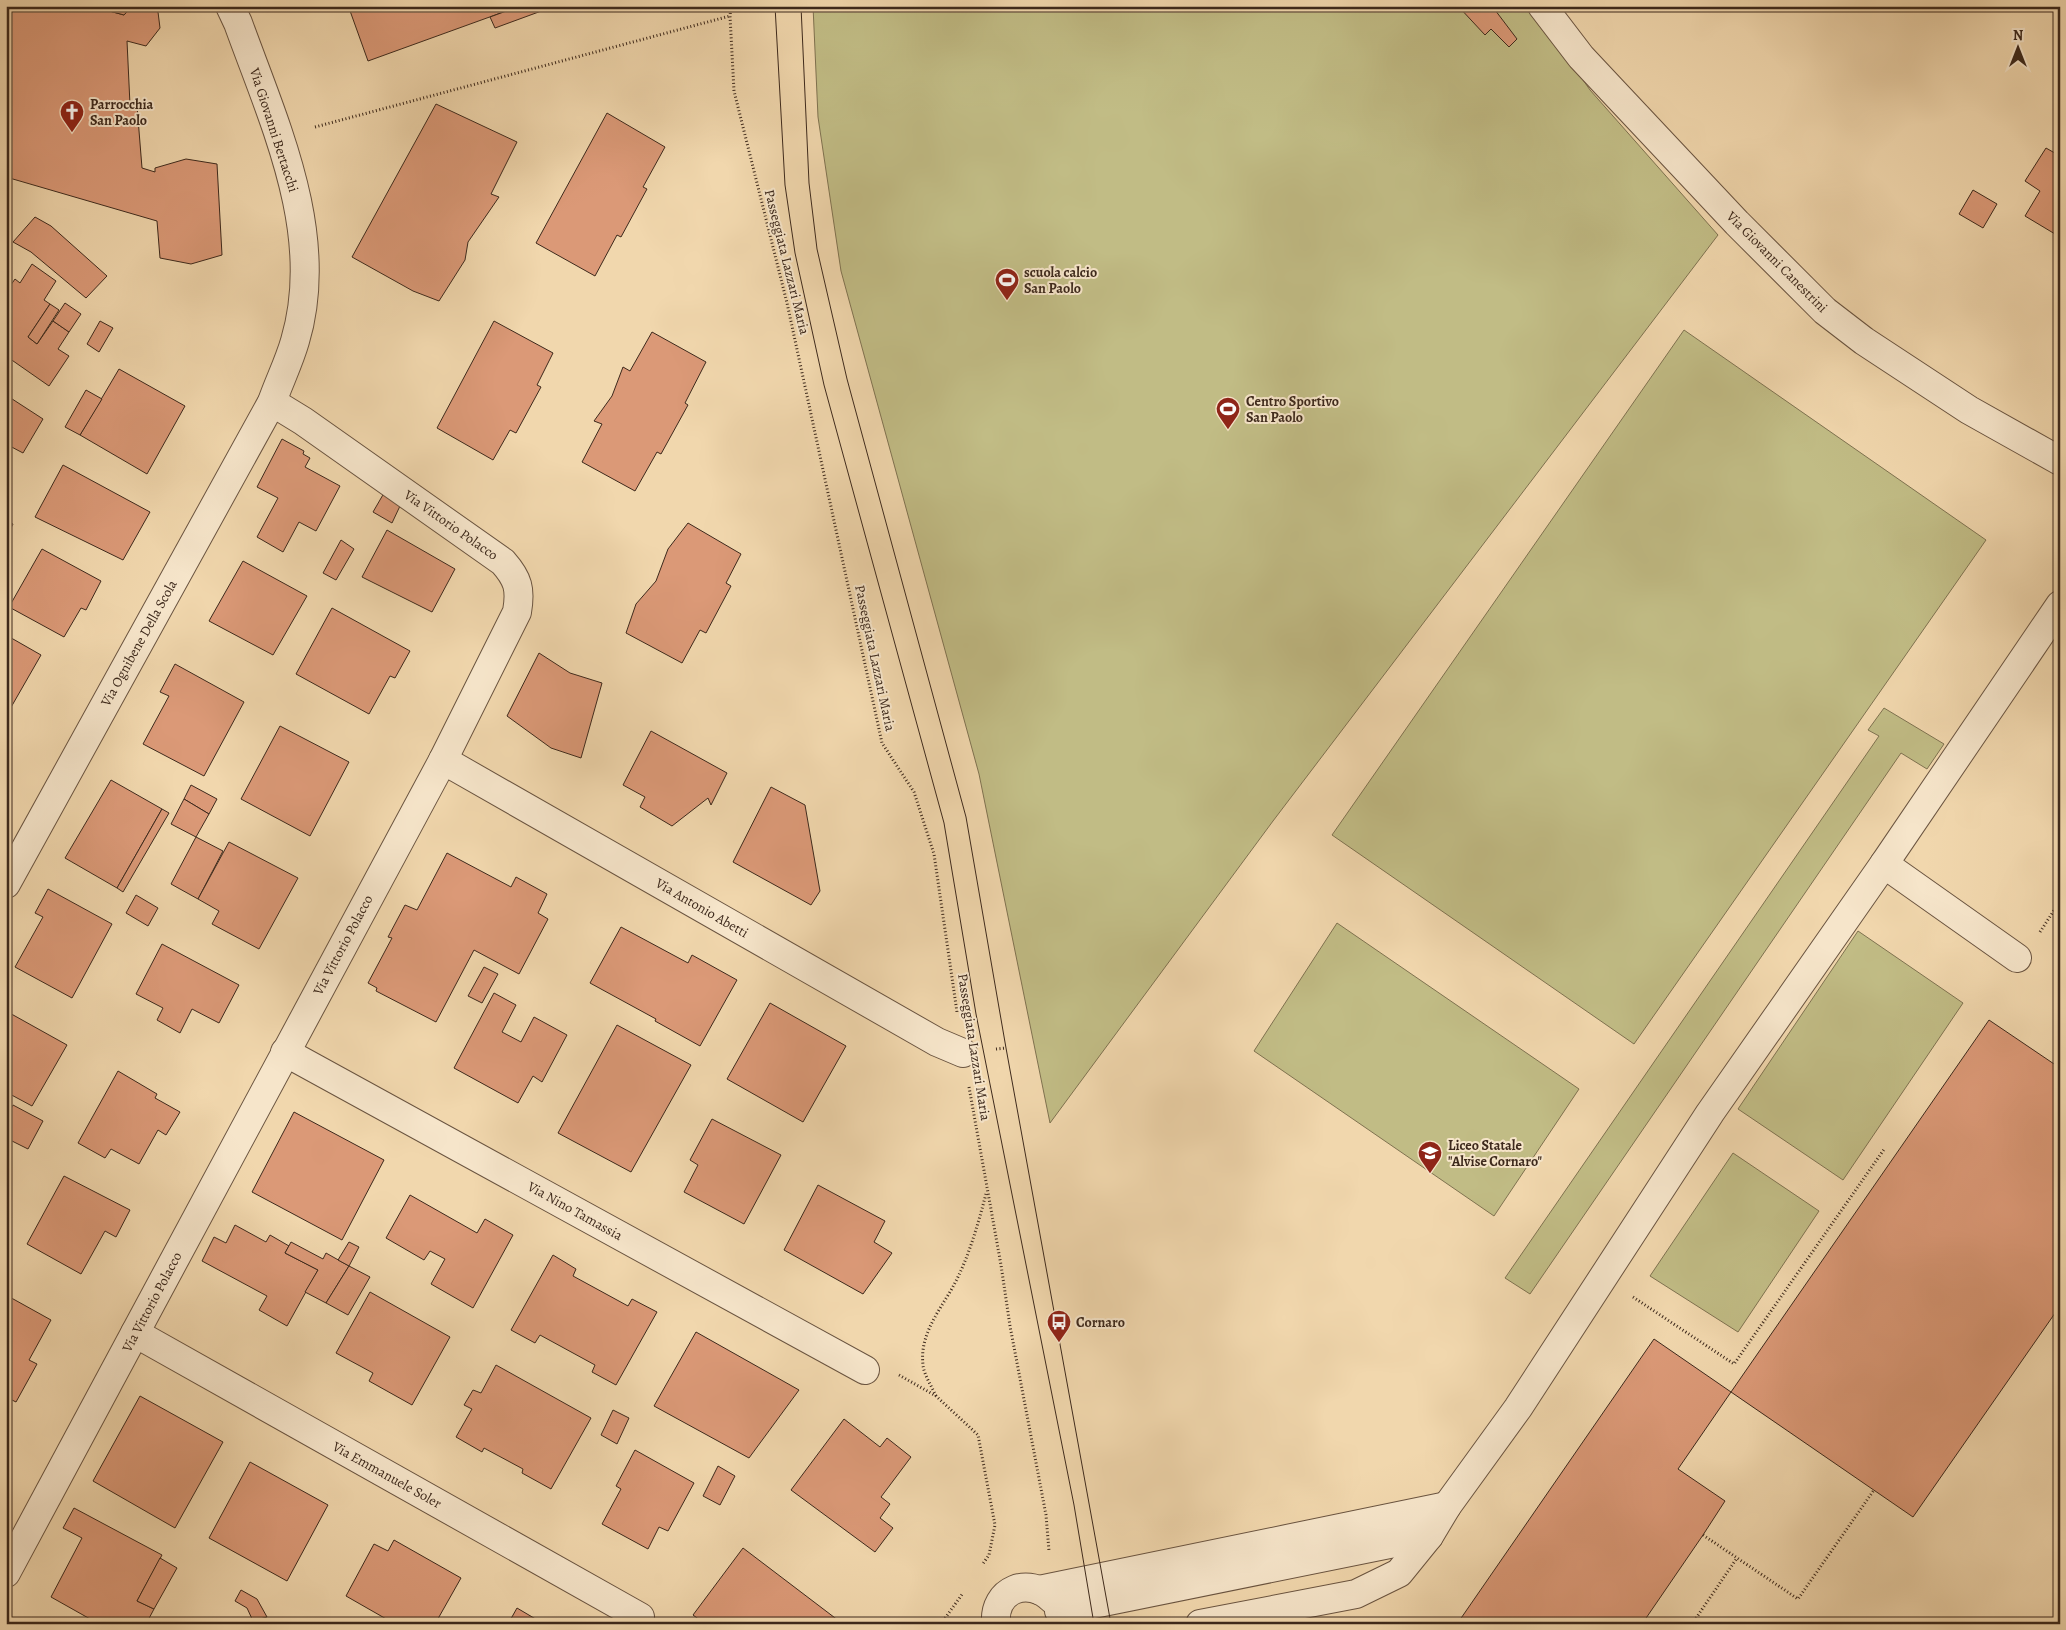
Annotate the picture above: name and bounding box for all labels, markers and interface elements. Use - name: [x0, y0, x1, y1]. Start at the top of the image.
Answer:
- north arrow: [1994, 22, 2044, 72]
- text: N: [2013, 26, 2023, 45]
- street label: Via Giovanni Bertacchi: [245, 64, 303, 195]
- place label: Parrocchia San Paolo: [90, 95, 154, 130]
- church icon: Parrocchia San Paolo: [59, 99, 85, 133]
- street label: Passeggiata Lazzari Maria: [760, 187, 814, 337]
- street label: Via Giovanni Canestrini: [1721, 206, 1832, 317]
- place label: scuola calcio San Paolo: [1024, 263, 1097, 298]
- sports icon: scuola calcio San Paolo: [994, 267, 1020, 301]
- place label: Centro Sportivo San Paolo: [1246, 392, 1339, 427]
- sports icon: Centro Sportivo San Paolo: [1215, 396, 1241, 430]
- street label: Via Vittorio Polacco: [399, 485, 502, 565]
- street label: Via Ognibene Della Scola: [96, 576, 182, 710]
- street label: Passeggiata Lazzari Maria: [850, 583, 900, 733]
- street label: Via Antonio Abetti: [651, 873, 752, 942]
- street label: Via Vittorio Polacco: [308, 892, 377, 999]
- street label: Passeggiata Lazzari Maria: [953, 972, 995, 1123]
- place label: Liceo Statale "Alvise Cornaro": [1448, 1136, 1543, 1171]
- school or university icon: Liceo Statale "Alvise Cornaro": [1417, 1140, 1443, 1174]
- street label: Via Nino Tamassia: [523, 1177, 626, 1245]
- street label: Via Vittorio Polacco: [117, 1249, 186, 1356]
- bus stop icon: Cornaro: [1046, 1309, 1072, 1343]
- place label: Cornaro: [1076, 1313, 1125, 1332]
- street label: Via Emmanuele Soler: [328, 1437, 446, 1513]

